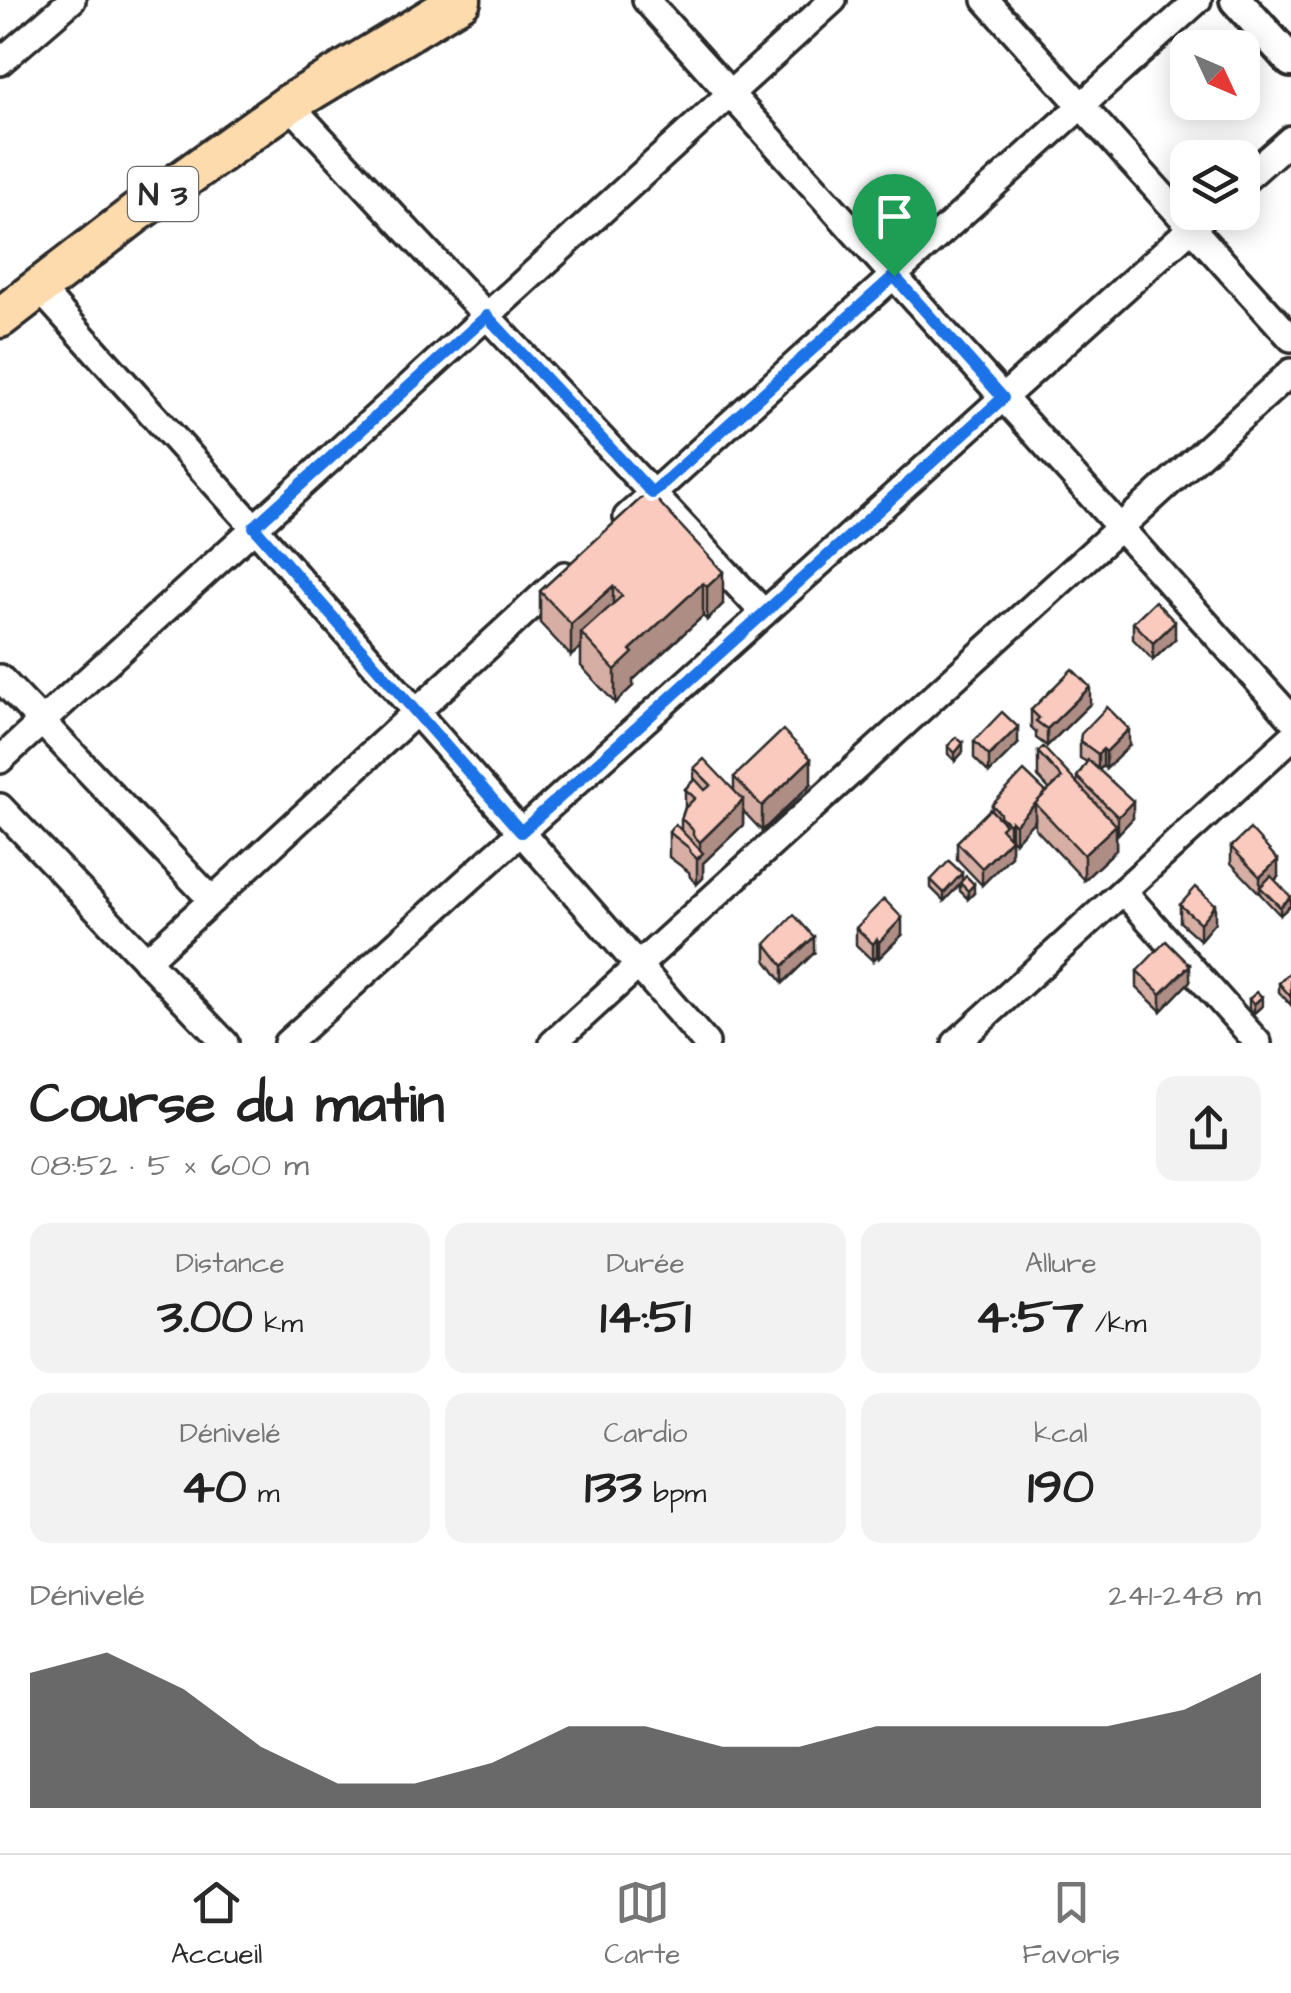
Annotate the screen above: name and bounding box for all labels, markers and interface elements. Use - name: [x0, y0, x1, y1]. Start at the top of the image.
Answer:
- north arrow: [1170, 30, 1260, 120]
- map controls: [1170, 30, 1260, 230]
- button: layers: [1170, 140, 1260, 230]
- road number: N 3: [128, 167, 198, 221]
- pin: [852, 174, 937, 277]
- icon: arrive: [867, 189, 922, 244]
- text: Course du matin: [30, 1067, 445, 1143]
- button: share: [1156, 1076, 1261, 1181]
- text: 08:52 · 5 × 600 m: [30, 1143, 309, 1188]
- text: Distance: [176, 1244, 285, 1283]
- text: Durée: [606, 1244, 685, 1283]
- text: Allure: [1025, 1244, 1097, 1283]
- text: 3.00: [157, 1283, 253, 1352]
- text: 14:51: [600, 1283, 691, 1352]
- text: 4:57: [975, 1283, 1084, 1352]
- text: km: [253, 1304, 303, 1343]
- text: /km: [1084, 1304, 1147, 1343]
- text: Dénivelé: [180, 1414, 281, 1453]
- text: Cardio: [604, 1414, 687, 1453]
- text: kcal: [1034, 1414, 1088, 1453]
- text: 40: [181, 1453, 246, 1522]
- text: 133: [585, 1453, 642, 1522]
- text: 190: [1028, 1453, 1094, 1522]
- text: m: [246, 1474, 279, 1513]
- text: bpm: [642, 1474, 706, 1513]
- text: Dénivelé: [30, 1573, 145, 1618]
- text: 241–248 m: [1108, 1573, 1261, 1618]
- tab: Accueil: [171, 1875, 262, 1974]
- tab: Carte: [604, 1875, 680, 1974]
- tab: Favoris: [1022, 1875, 1120, 1974]

